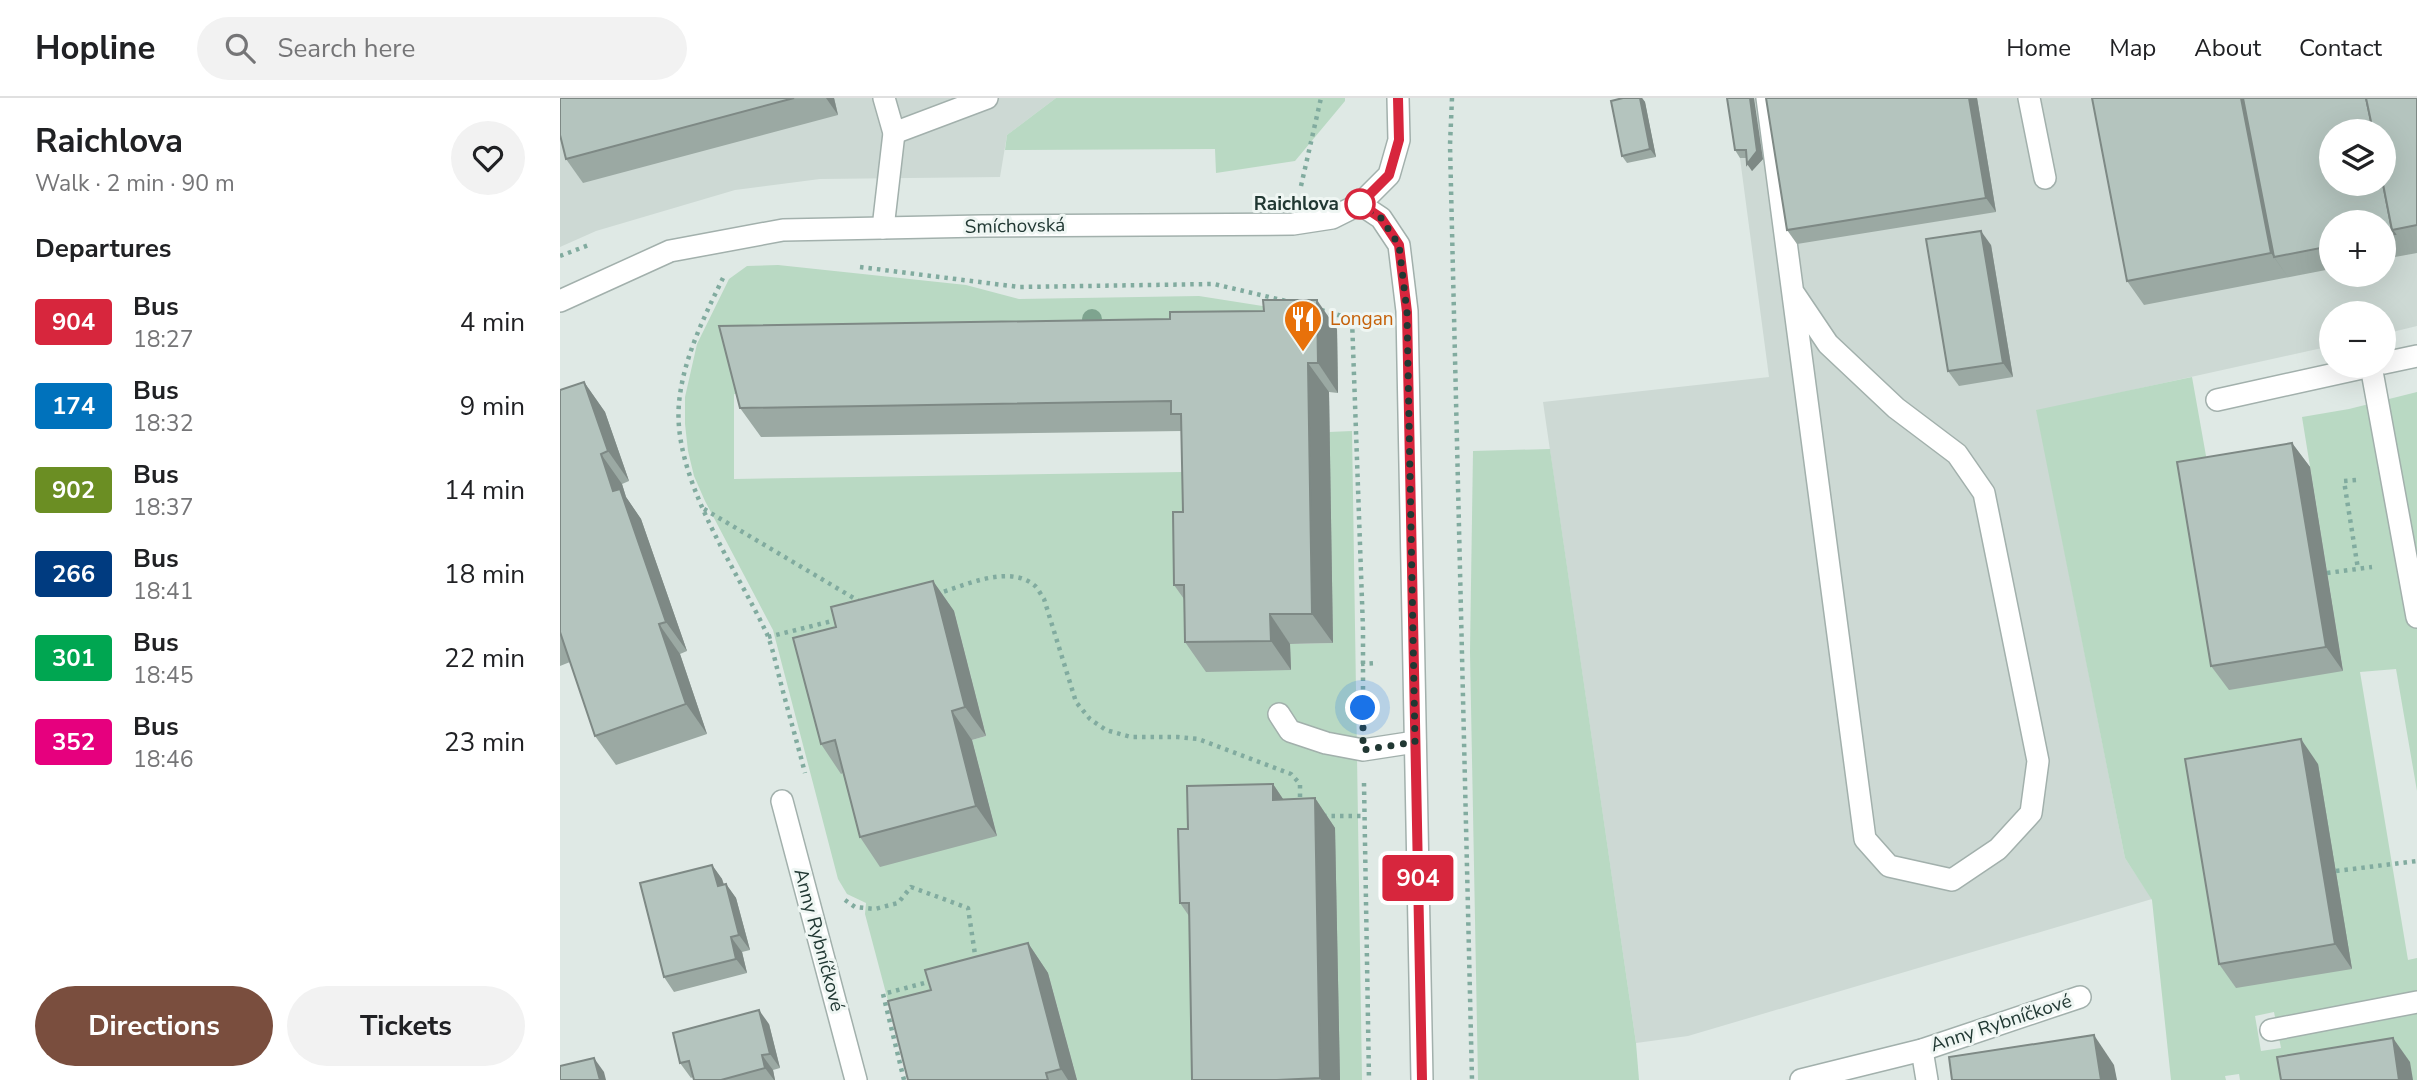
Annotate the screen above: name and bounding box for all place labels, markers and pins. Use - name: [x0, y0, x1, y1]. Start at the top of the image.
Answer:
- marker: Raichlova: [1345, 189, 1375, 219]
- place label: Raichlova: [1254, 191, 1339, 217]
- restaurant icon: Longan: [1282, 298, 1324, 353]
- place label: Longan: [1330, 306, 1394, 332]

